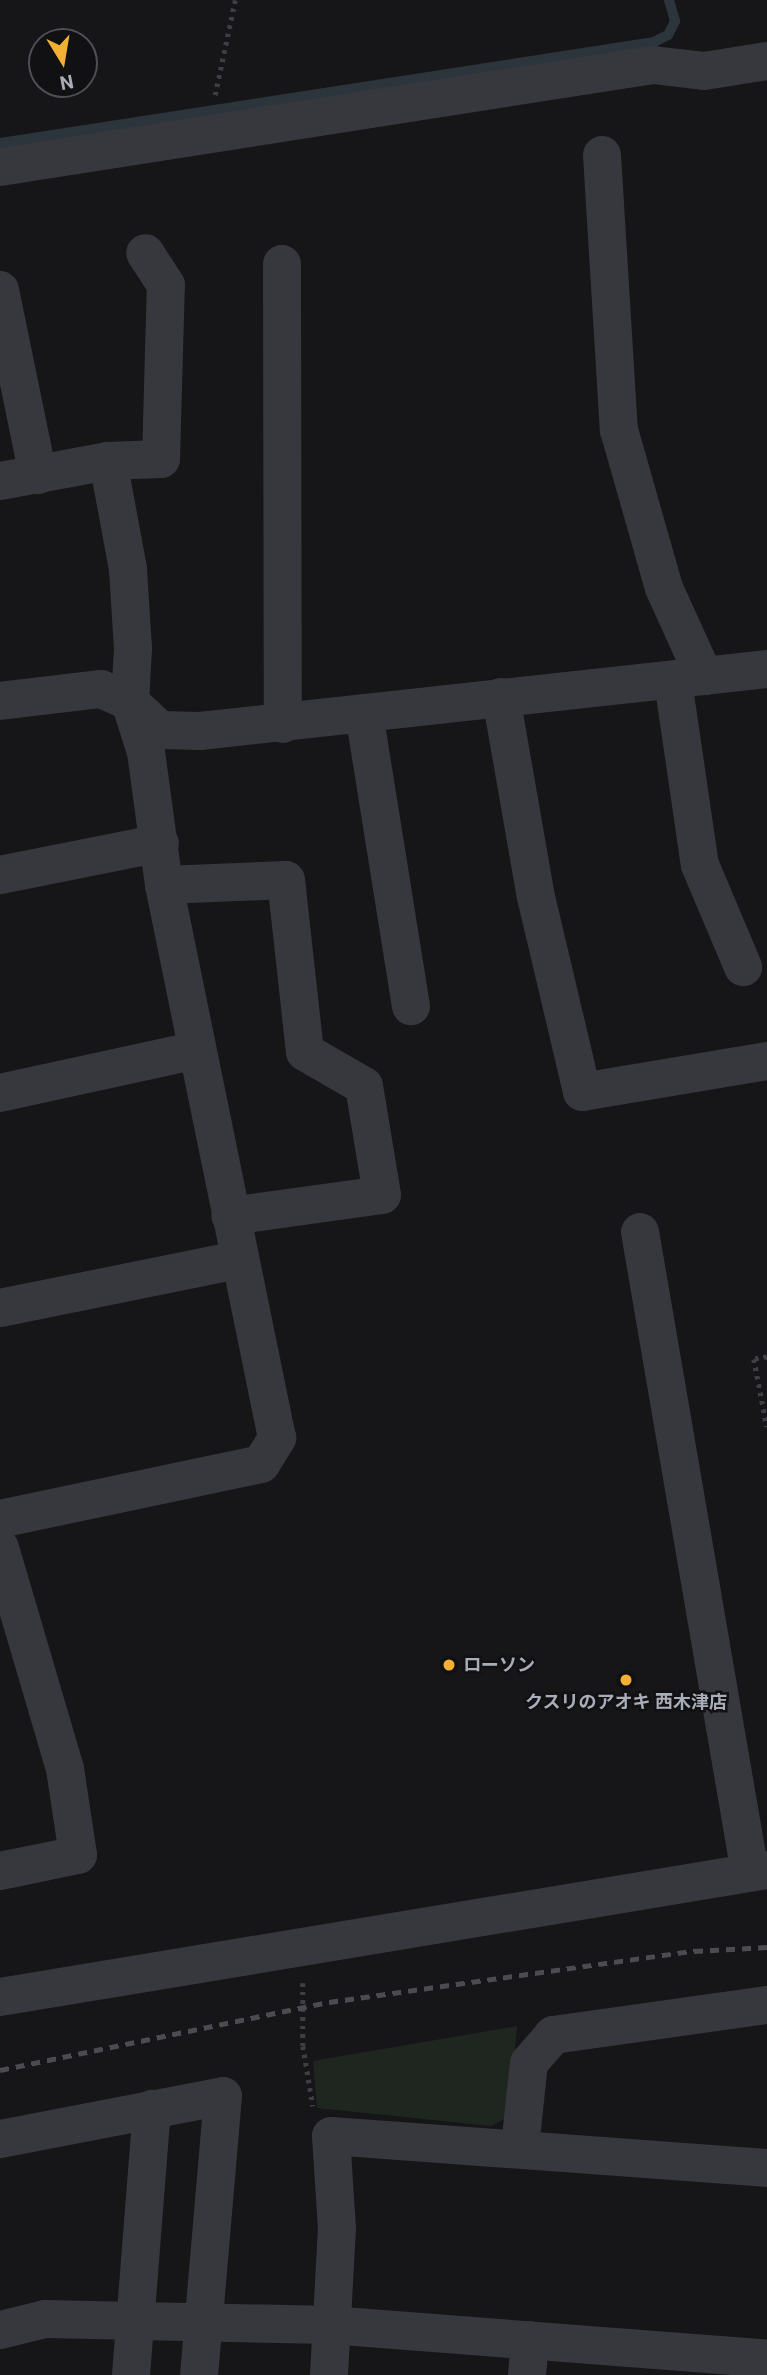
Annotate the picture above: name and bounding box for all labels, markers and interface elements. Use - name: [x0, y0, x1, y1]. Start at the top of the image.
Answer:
- north arrow: [28, 28, 98, 98]
- text: N: [58, 70, 75, 95]
- place label: ローソン: [463, 1654, 535, 1676]
- marker: ローソン: [441, 1657, 457, 1673]
- marker: クスリのアオキ 西木津店: [618, 1672, 634, 1688]
- place label: クスリのアオキ 西木津店: [525, 1691, 727, 1713]

